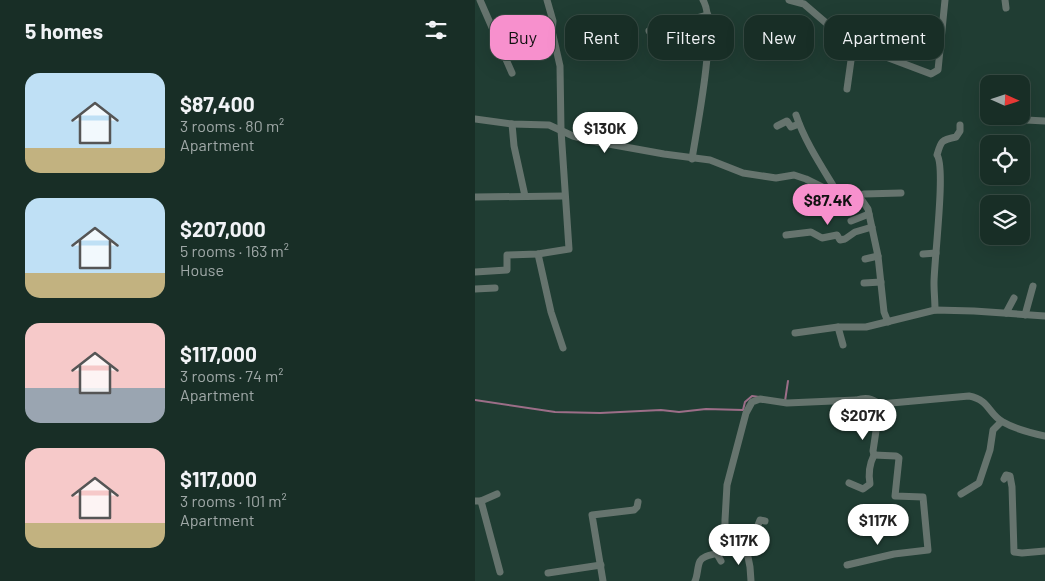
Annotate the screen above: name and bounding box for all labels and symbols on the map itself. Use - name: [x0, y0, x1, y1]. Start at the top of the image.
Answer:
- north arrow: [980, 75, 1030, 125]
- pin: $130K: [570, 112, 640, 154]
- pin: $87.4K: [787, 184, 869, 226]
- pin: $207K: [828, 398, 898, 441]
- pin: $117K: [843, 504, 913, 546]
- pin: $117K: [704, 524, 774, 566]

